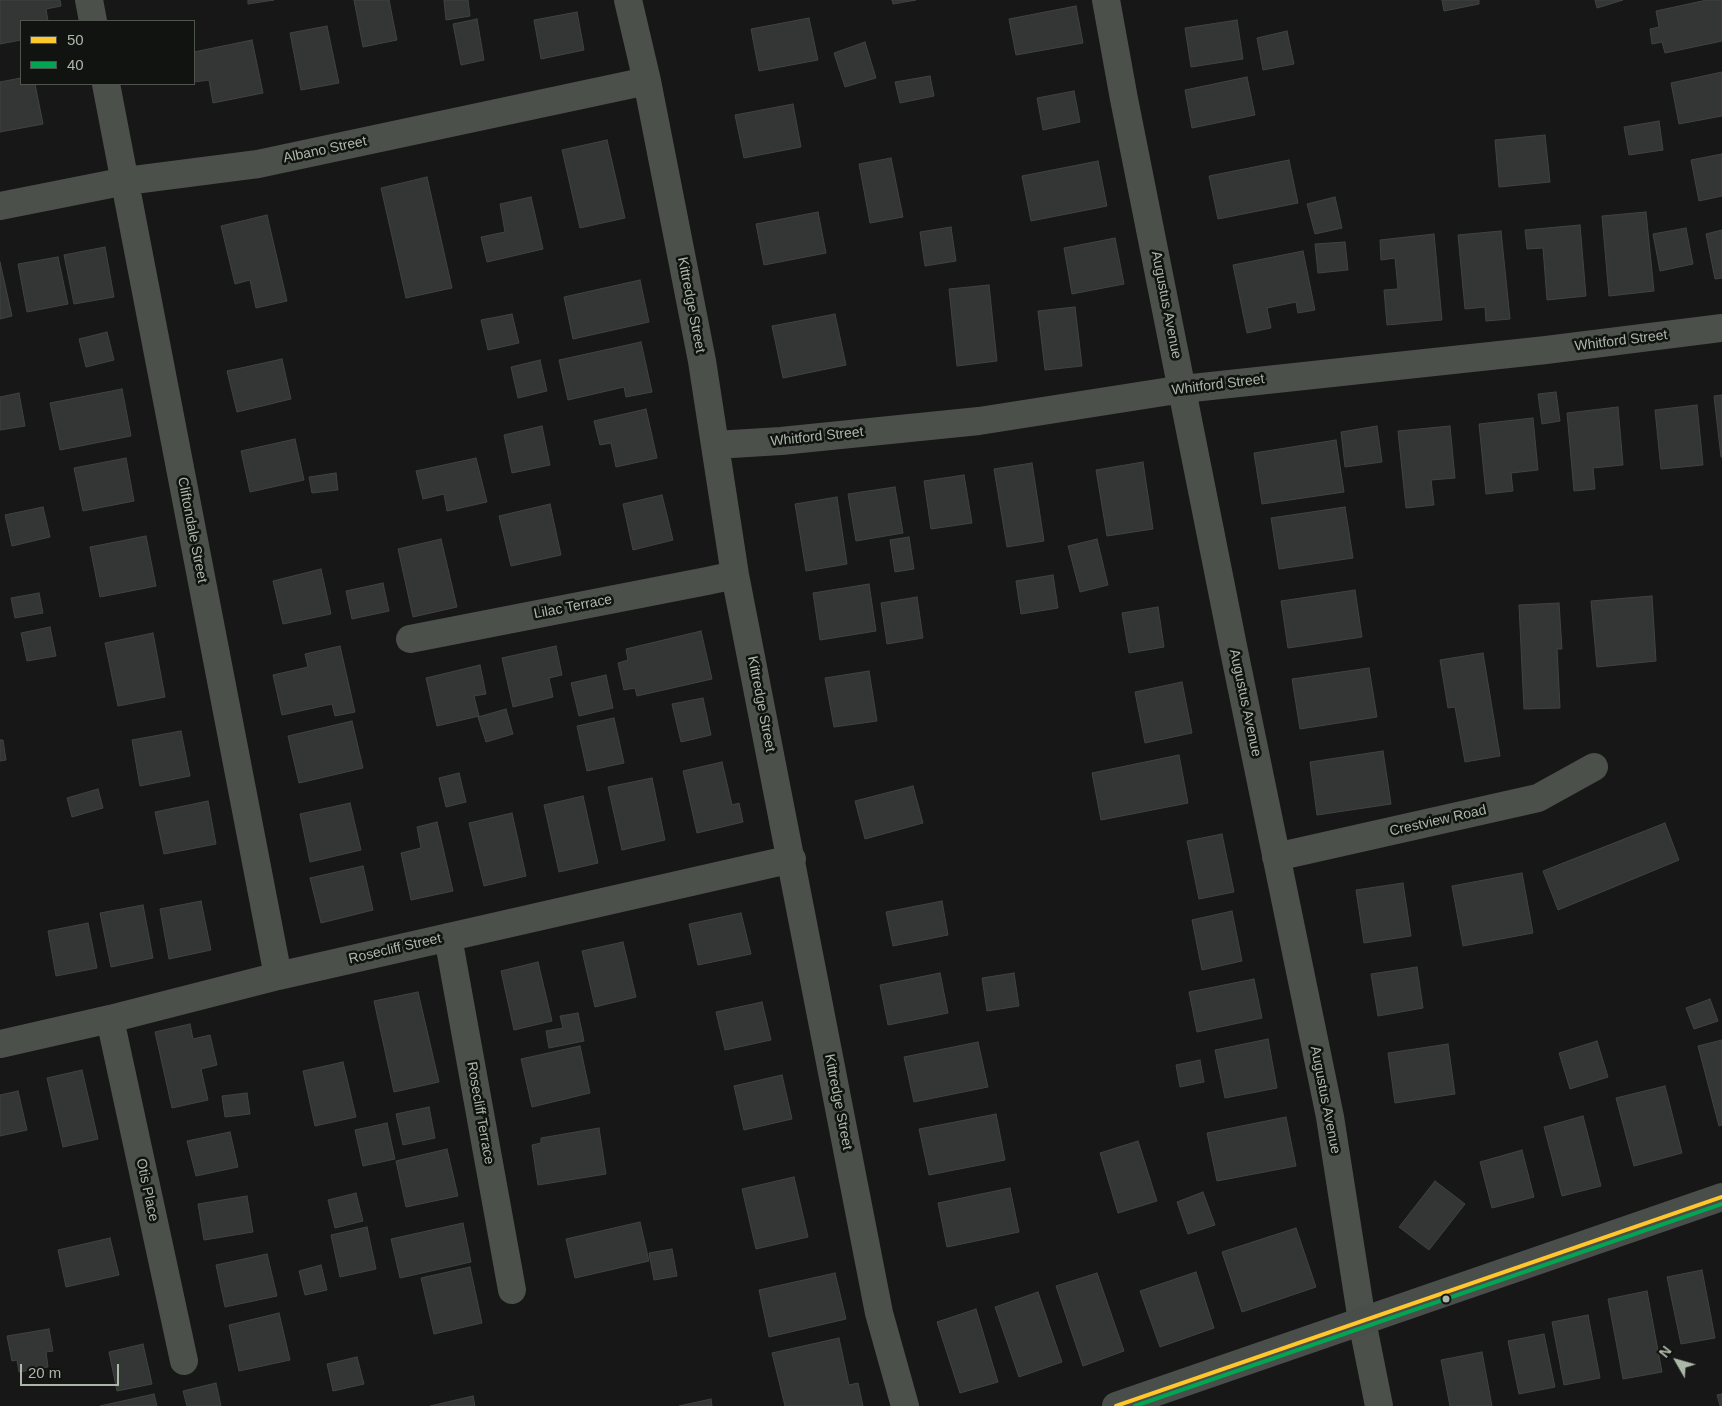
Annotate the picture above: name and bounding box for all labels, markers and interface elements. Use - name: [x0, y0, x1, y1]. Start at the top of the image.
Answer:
- legend: [20, 20, 195, 85]
- text: 50: [67, 31, 84, 48]
- text: 40: [67, 56, 84, 73]
- street label: Albano Street: [282, 133, 368, 167]
- street label: Augustus Avenue: [1147, 250, 1185, 360]
- street label: Kittredge Street: [673, 256, 709, 354]
- street label: Whitford Street: [1574, 327, 1668, 355]
- street label: Whitford Street: [1171, 371, 1265, 399]
- street label: Whitford Street: [770, 424, 864, 450]
- street label: Cliftondale Street: [174, 476, 210, 584]
- street label: Lilac Terrace: [532, 591, 614, 623]
- street label: Augustus Avenue: [1225, 648, 1265, 758]
- street label: Kittredge Street: [743, 655, 779, 753]
- street label: Crestview Road: [1388, 802, 1488, 840]
- street label: Rosecliff Street: [347, 930, 443, 968]
- street label: Augustus Avenue: [1306, 1045, 1344, 1155]
- street label: Kittredge Street: [820, 1053, 856, 1151]
- street label: Rosecliff Terrace: [463, 1060, 497, 1166]
- street label: Otis Place: [132, 1157, 162, 1223]
- unlabelled marker: [1441, 1294, 1451, 1304]
- north arrow: [1652, 1336, 1702, 1386]
- text: N: [1656, 1343, 1675, 1361]
- scale bar: [22, 1354, 121, 1386]
- text: 20 m: [28, 1364, 61, 1381]

